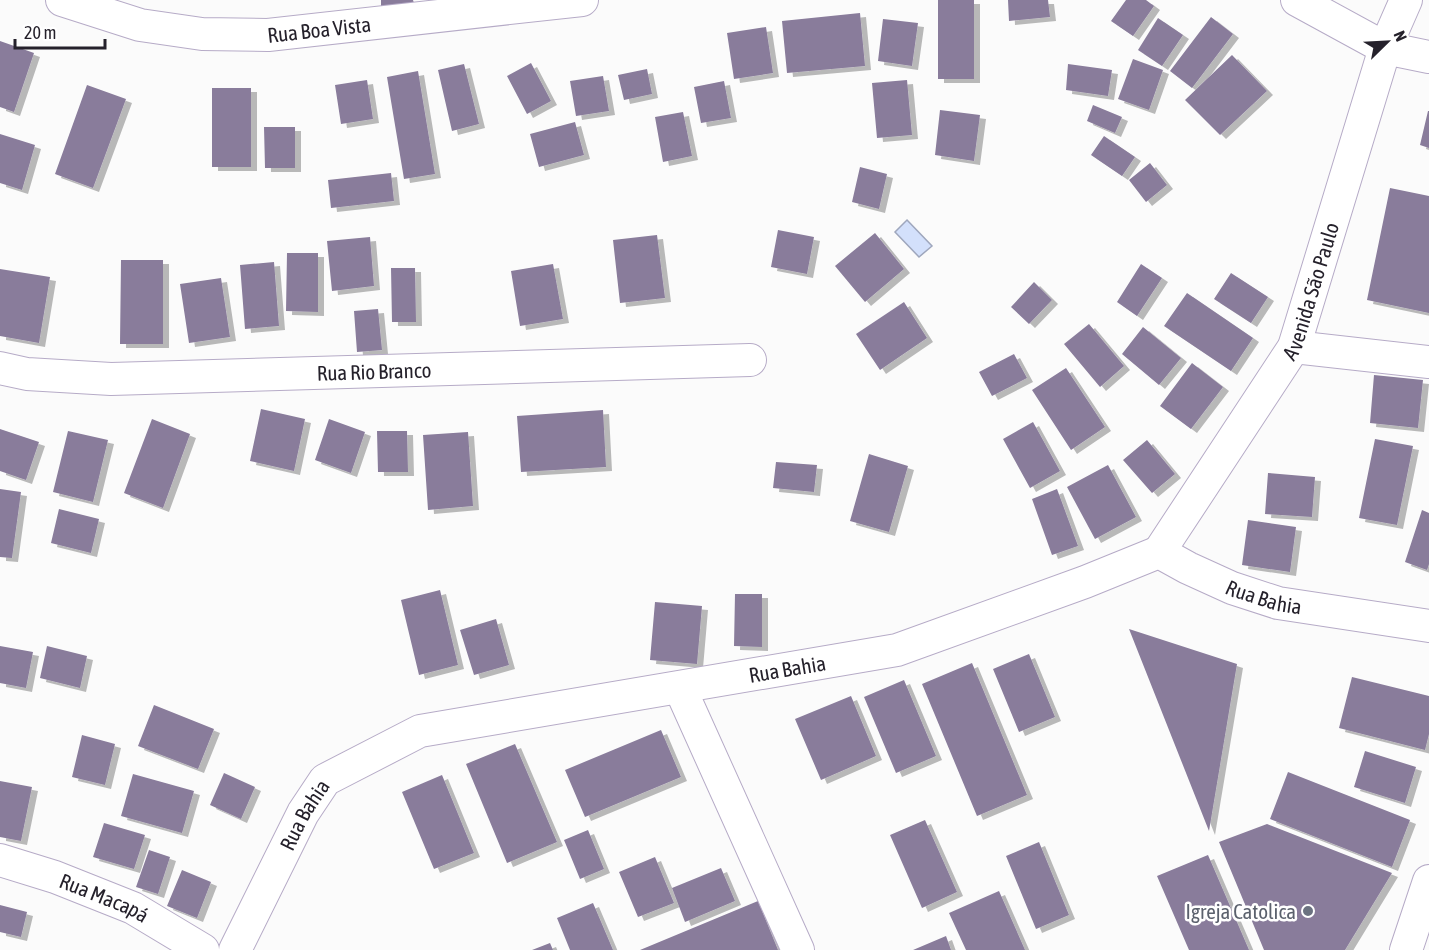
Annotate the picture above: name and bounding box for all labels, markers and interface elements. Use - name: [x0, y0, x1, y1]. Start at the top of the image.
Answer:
- scale bar: [15, 12, 105, 50]
- street label: Rua Boa Vista: [266, 12, 372, 47]
- north arrow: [1357, 12, 1417, 72]
- text: 20 m: [24, 22, 56, 43]
- text: N: [1391, 28, 1411, 44]
- street label: Avenida São Paulo: [1277, 219, 1343, 364]
- street label: Rua Rio Branco: [316, 357, 432, 385]
- street label: Rua Bahia: [1222, 575, 1304, 618]
- street label: Rua Bahia: [747, 650, 828, 687]
- street label: Rua Bahia: [275, 775, 334, 854]
- street label: Rua Macapá: [56, 868, 154, 927]
- place label: Igreja Catolica: [1186, 899, 1296, 923]
- marker: Igreja Catolica: [1301, 904, 1315, 918]

